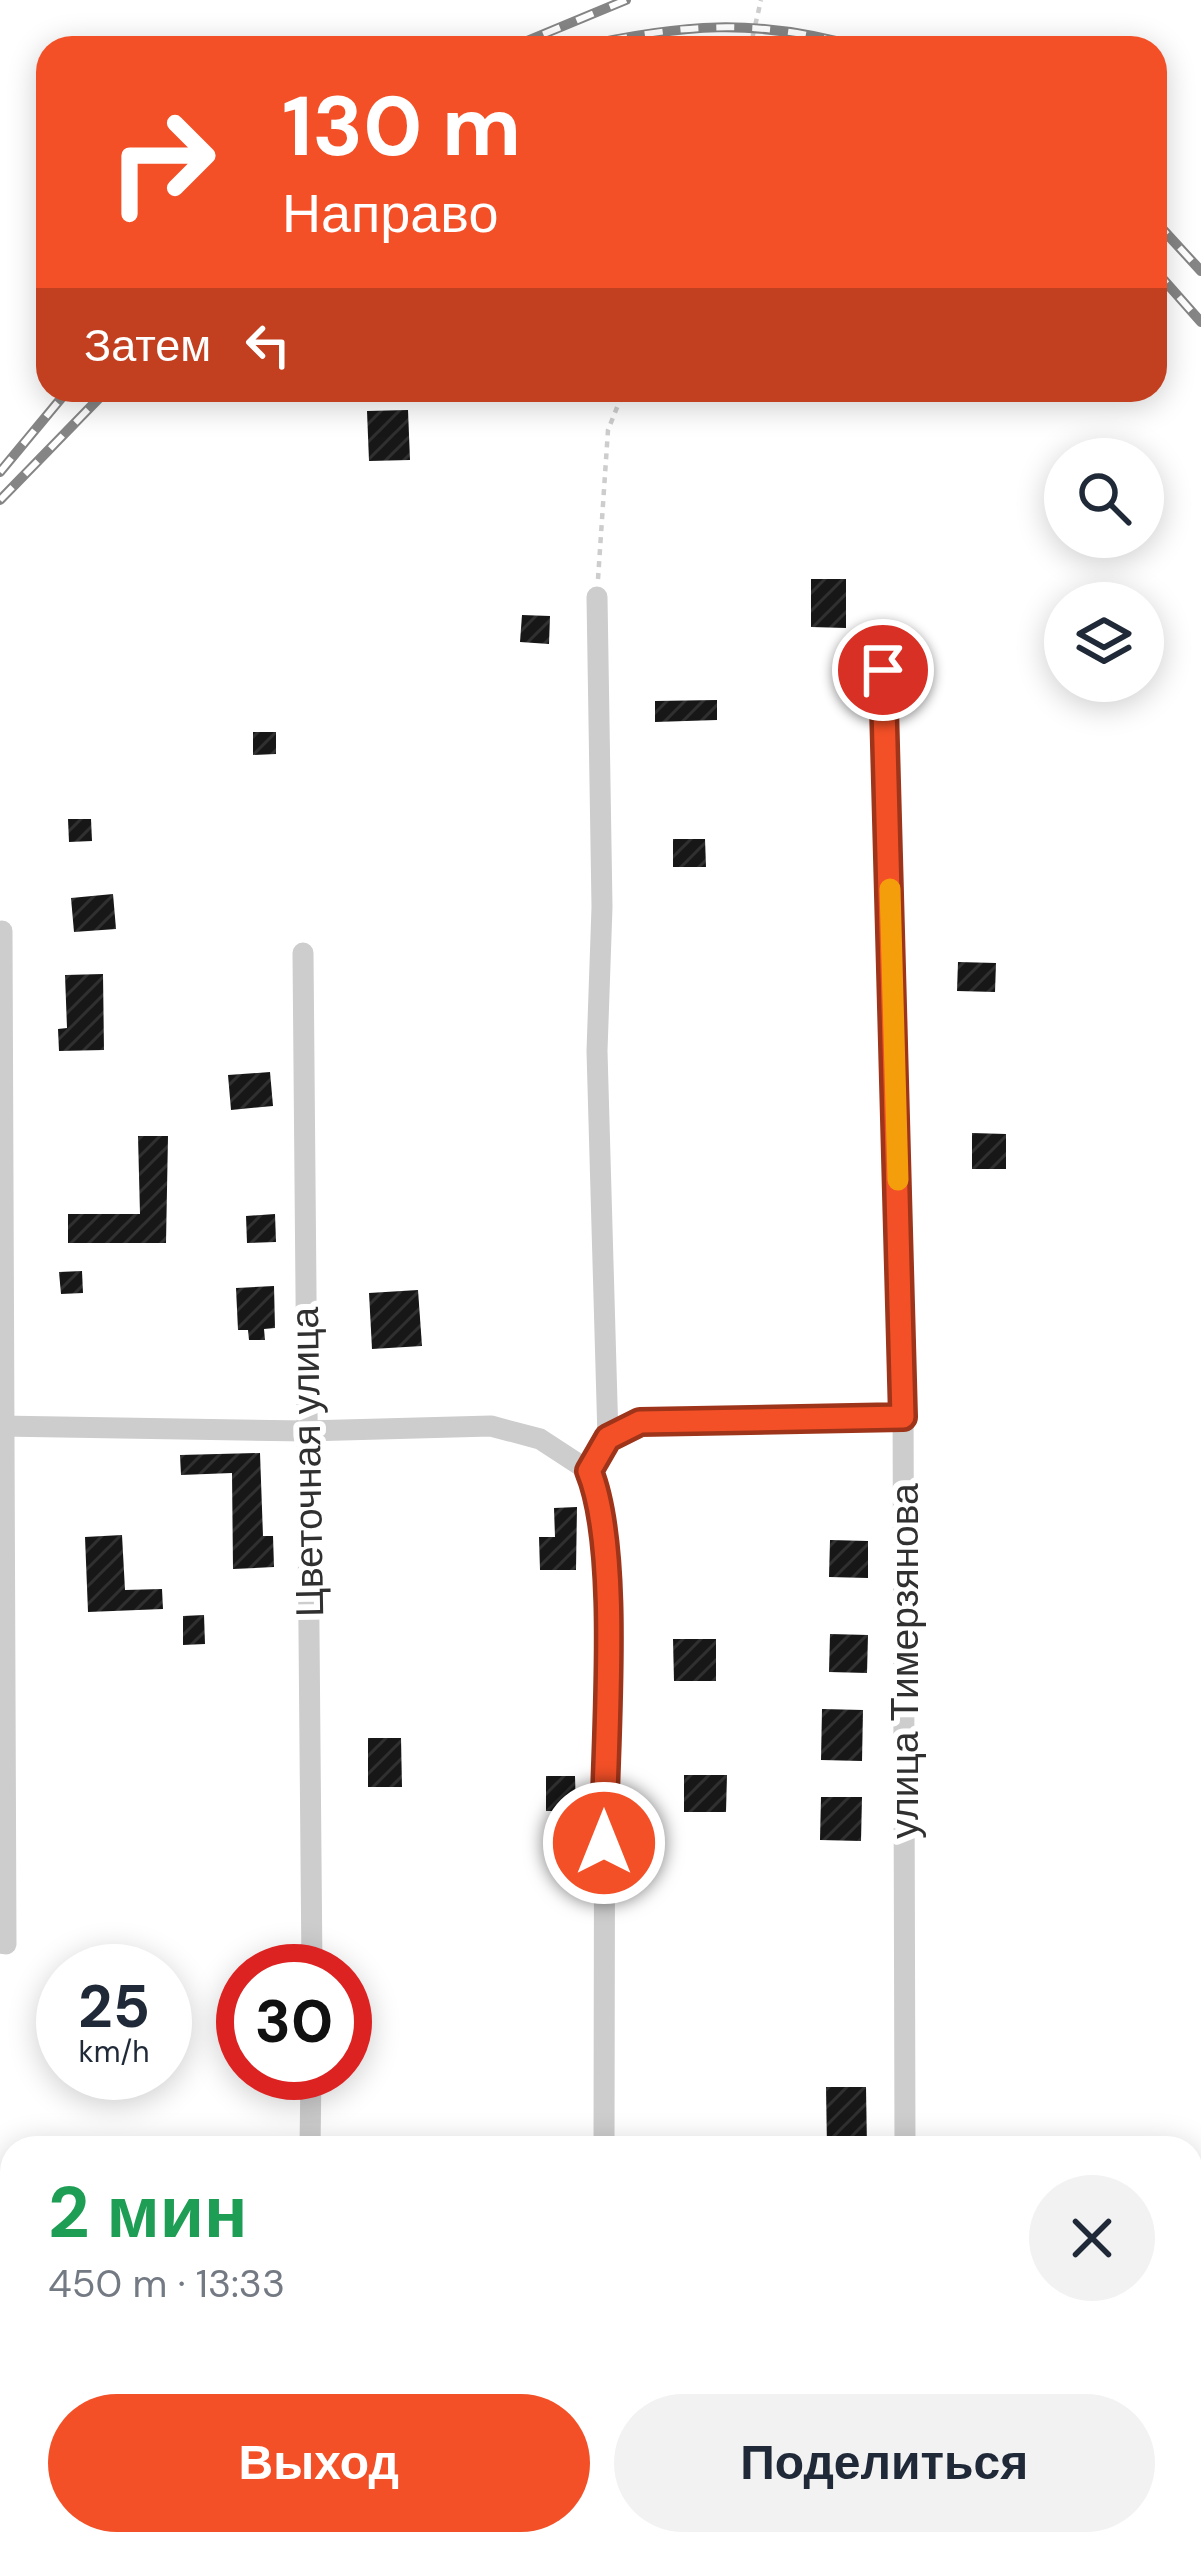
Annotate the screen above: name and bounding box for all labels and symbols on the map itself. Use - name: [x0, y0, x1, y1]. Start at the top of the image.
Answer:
- pin: [832, 619, 934, 721]
- street label: Цветочная улица: [279, 1306, 335, 1617]
- street label: улица Тимерзянова: [879, 1483, 930, 1839]
- position arrow: [541, 1780, 667, 1906]
- speed limit sign: 30: [216, 1944, 372, 2100]

